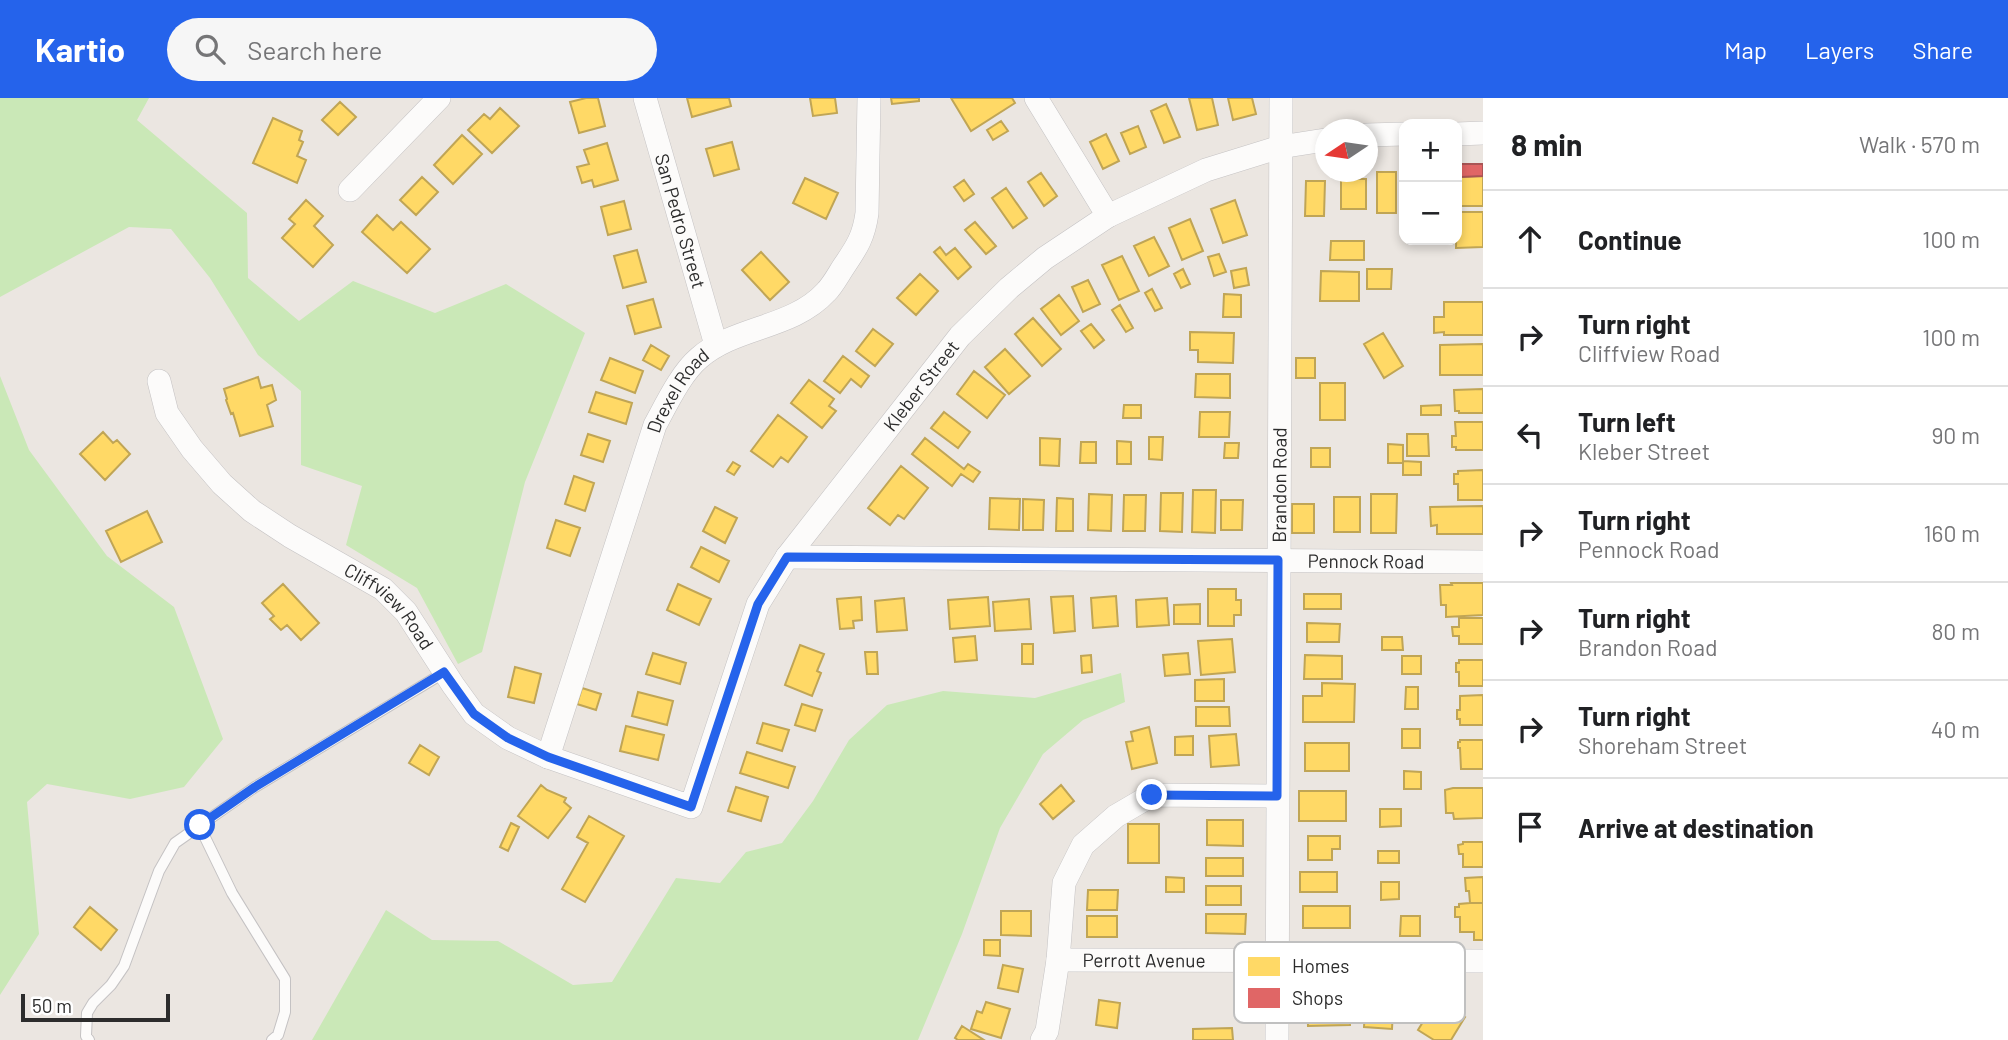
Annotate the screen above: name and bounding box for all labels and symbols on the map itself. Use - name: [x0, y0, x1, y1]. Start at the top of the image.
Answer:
- north arrow: [1315, 119, 1378, 182]
- street label: San Pedro Street: [651, 151, 711, 291]
- street label: Kleber Street: [878, 335, 963, 435]
- street label: Drexel Road: [641, 343, 713, 436]
- street label: Brandon Road: [1267, 427, 1291, 543]
- street label: Pennock Road: [1307, 549, 1425, 573]
- street label: Cliffview Road: [341, 557, 439, 654]
- route end: [1136, 779, 1167, 810]
- route start: [184, 809, 215, 840]
- legend: [1234, 942, 1465, 1023]
- street label: Perrott Avenue: [1082, 948, 1206, 971]
- text: Homes: [1292, 954, 1349, 977]
- text: Shops: [1292, 986, 1343, 1009]
- scale bar: [21, 991, 170, 1023]

